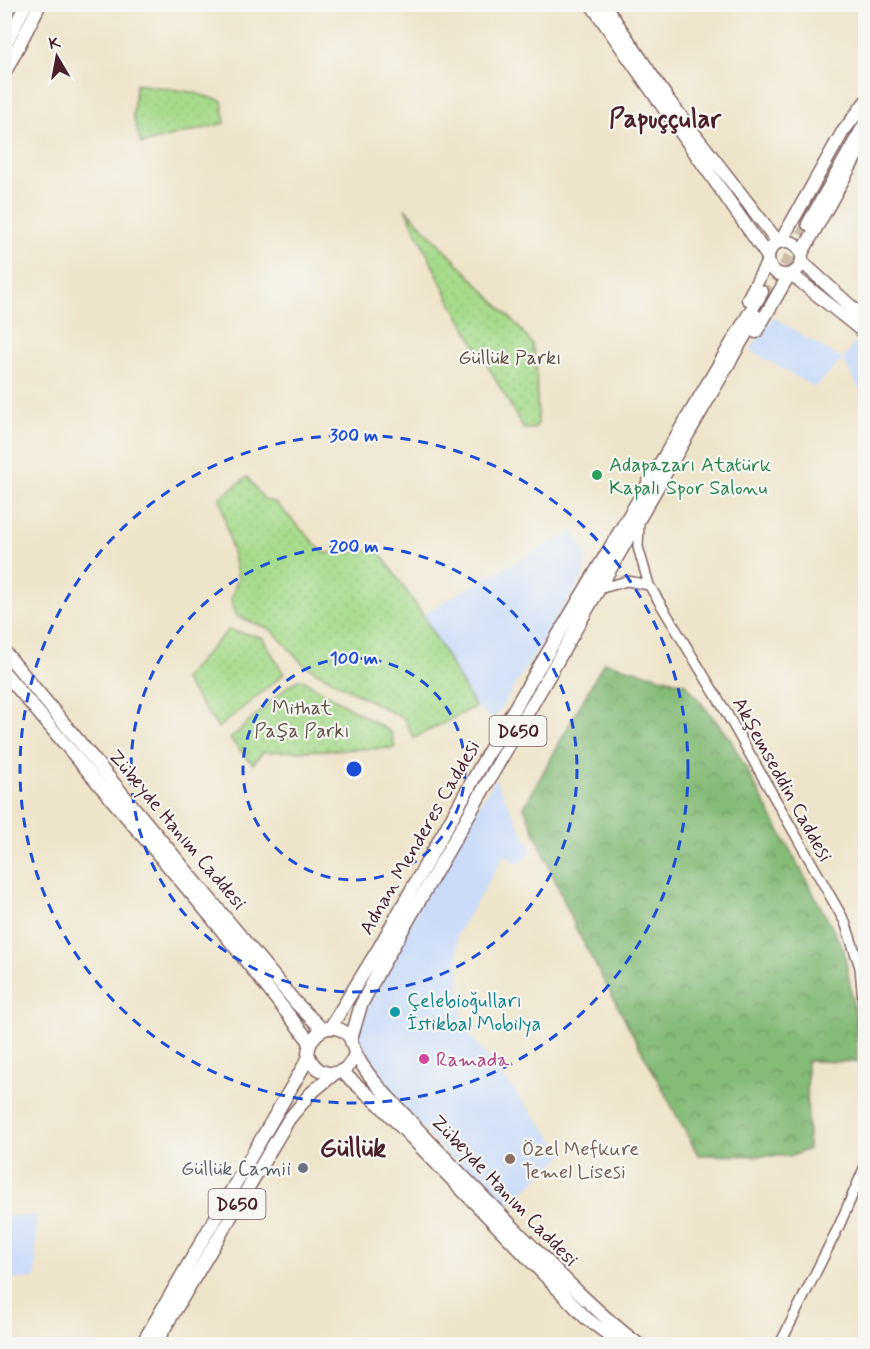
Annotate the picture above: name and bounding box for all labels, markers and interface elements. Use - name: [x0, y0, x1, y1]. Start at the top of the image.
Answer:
- north arrow: [27, 27, 87, 87]
- text: K: [47, 32, 63, 55]
- district label: Papuççular: [609, 103, 722, 137]
- park label: Güllük Parkı: [458, 345, 562, 372]
- text: 300 m: [330, 424, 378, 448]
- place label: Adapazarı Atatürk Kapalı Spor Salonu: [609, 452, 771, 502]
- marker: Adapazarı Atatürk Kapalı Spor Salonu: [590, 468, 604, 482]
- text: 200 m: [329, 535, 379, 559]
- text: 100 m: [330, 647, 378, 671]
- street label: Akşemseddin Caddesi: [725, 693, 838, 867]
- park label: Mithat Paşa Parkı: [254, 695, 350, 745]
- road number: D650: [490, 716, 546, 746]
- street label: Adnan Menderes Caddesi: [354, 736, 487, 940]
- street label: Zübeyde Hanım Caddesi: [102, 744, 252, 916]
- centre of rings: [344, 759, 364, 779]
- place label: Çelebioğulları İstikbal Mobilya: [407, 988, 541, 1038]
- marker: Çelebioğulları İstikbal Mobilya: [388, 1005, 402, 1019]
- place label: Ramada: [436, 1047, 510, 1074]
- marker: Ramada: [417, 1052, 431, 1066]
- street label: Zübeyde Hanım Caddesi: [424, 1109, 584, 1273]
- district label: Güllük: [320, 1132, 386, 1166]
- place label: Özel Mefkure Temel Lisesi: [522, 1136, 639, 1186]
- marker: Özel Mefkure Temel Lisesi: [503, 1152, 517, 1166]
- place label: Güllük Camii: [181, 1156, 291, 1183]
- marker: Güllük Camii: [296, 1161, 310, 1175]
- road number: D650: [208, 1189, 266, 1219]

